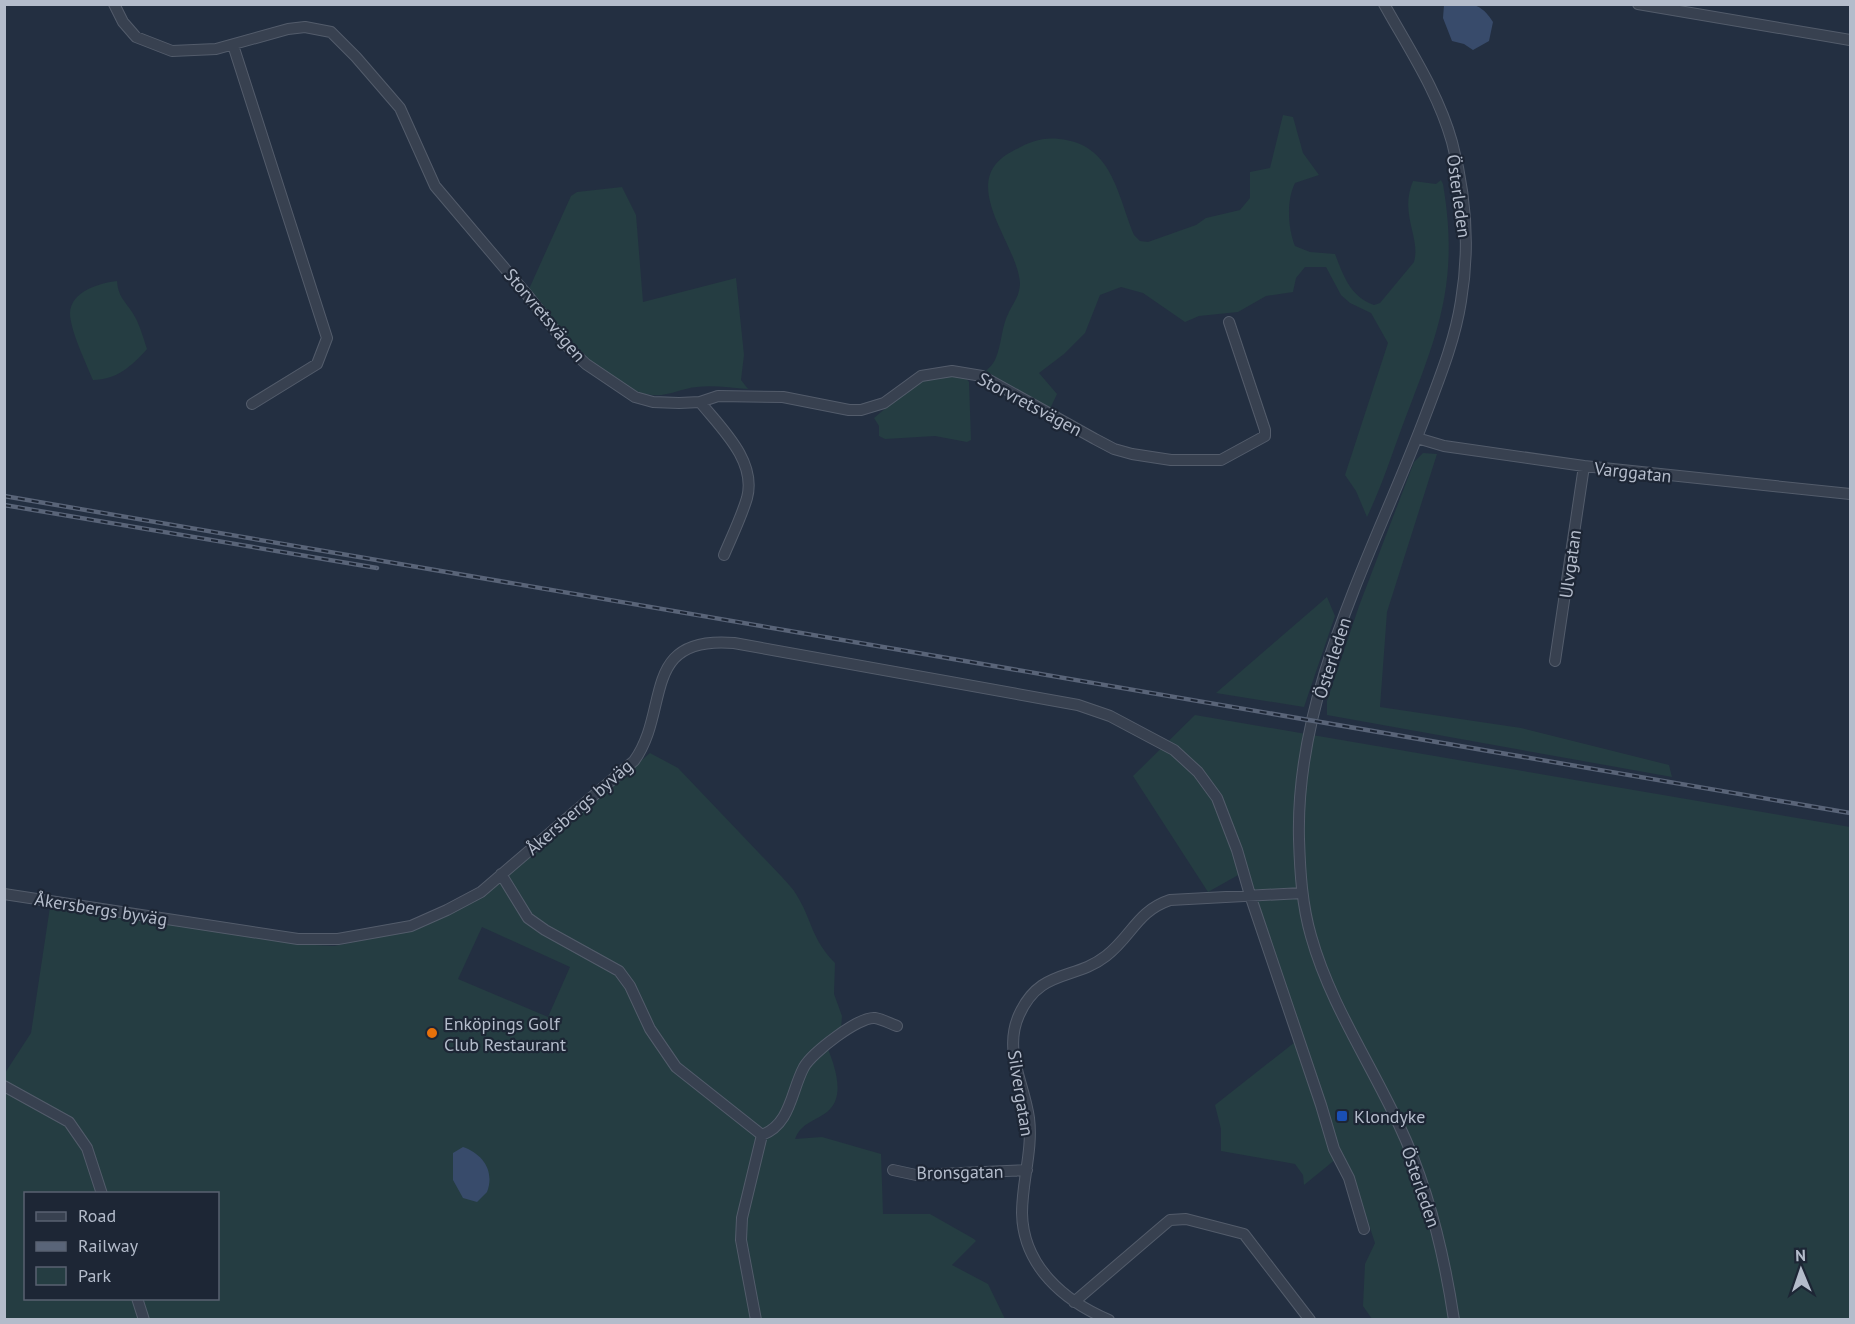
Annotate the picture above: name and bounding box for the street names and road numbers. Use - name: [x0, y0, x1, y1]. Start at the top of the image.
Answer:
- street label: Österleden: [1442, 153, 1476, 239]
- street label: Storvretsvägen: [499, 264, 591, 366]
- street label: Storvretsvägen: [974, 367, 1086, 441]
- street label: Varggatan: [1592, 456, 1673, 487]
- street label: Ulvgatan: [1554, 528, 1586, 600]
- street label: Österleden: [1308, 614, 1356, 702]
- street label: Åkersbergs byväg: [521, 754, 637, 860]
- street label: Åkersbergs byväg: [33, 887, 169, 931]
- street label: Silvergatan: [1003, 1048, 1039, 1138]
- street label: Österleden: [1396, 1143, 1446, 1231]
- street label: Bronsgatan: [916, 1160, 1004, 1184]

